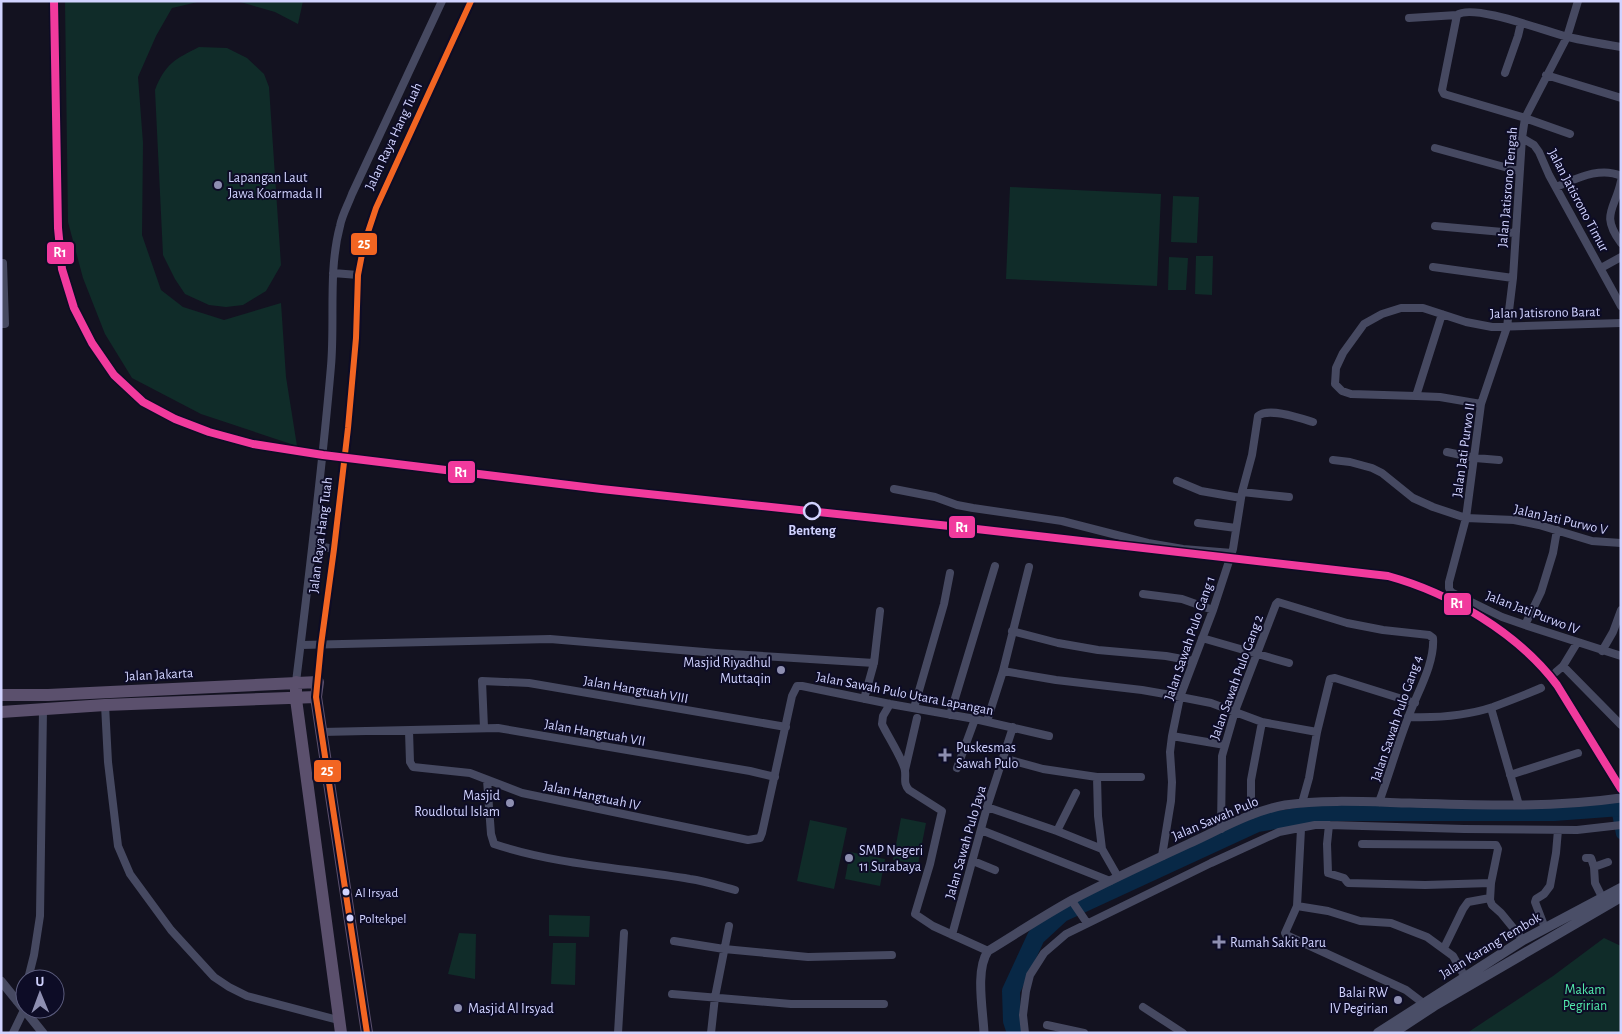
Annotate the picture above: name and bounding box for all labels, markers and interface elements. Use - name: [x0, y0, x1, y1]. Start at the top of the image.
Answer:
- street label: Jalan Raya Hang Tuah: [363, 81, 425, 192]
- street label: Jalan Jatisrono Tengah: [1496, 126, 1520, 248]
- street label: Jalan Jatisrono Timur: [1545, 147, 1611, 255]
- place label: Lapangan Laut Jawa Koarmada II: [228, 171, 323, 201]
- marker: Lapangan Laut Jawa Koarmada II: [212, 179, 224, 191]
- line badge: 25: [350, 232, 378, 256]
- text: 25: [358, 237, 370, 251]
- line badge: R1: [46, 241, 75, 265]
- text: R1: [53, 246, 67, 260]
- street label: Jalan Jatisrono Barat: [1490, 305, 1601, 321]
- street label: Jalan Jati Purwo II: [1450, 402, 1478, 498]
- line badge: R1: [447, 460, 476, 484]
- text: R1: [454, 466, 468, 480]
- street label: Jalan Raya Hang Tuah: [307, 476, 335, 594]
- marker: Benteng: [803, 502, 821, 520]
- street label: Jalan Jati Purwo V: [1513, 502, 1609, 538]
- line badge: R1: [948, 515, 976, 539]
- text: R1: [955, 521, 969, 535]
- place label: Benteng: [788, 524, 837, 538]
- street label: Jalan Sawah Pulo Gang 1: [1162, 574, 1218, 702]
- street label: Jalan Jati Purwo IV: [1484, 589, 1582, 637]
- line badge: R1: [1443, 592, 1472, 616]
- text: R1: [1450, 597, 1464, 611]
- street label: Jalan Sawah Pulo Gang 2: [1208, 613, 1266, 742]
- street label: Jalan Sawah Pulo Gang 4: [1369, 653, 1425, 783]
- place label: Masjid Riyadhul Muttaqin: [683, 656, 771, 686]
- marker: Masjid Riyadhul Muttaqin: [775, 664, 787, 676]
- street label: Jalan Jakarta: [125, 666, 194, 684]
- street label: Jalan Sawah Pulo Utara Lapangan: [815, 670, 995, 718]
- street label: Jalan Hangtuah VIII: [582, 674, 689, 706]
- street label: Jalan Hangtuah VII: [543, 717, 647, 749]
- place label: Puskesmas Sawah Pulo: [956, 741, 1019, 771]
- marker: Puskesmas Sawah Pulo: [938, 748, 952, 762]
- line badge: 25: [313, 759, 342, 783]
- text: 25: [321, 764, 333, 778]
- street label: Jalan Hangtuah IV: [542, 779, 642, 813]
- street label: Jalan Sawah Pulo Jaya: [943, 784, 989, 901]
- place label: Masjid Roudlotul Islam: [414, 789, 500, 819]
- street label: Jalan Sawah Pulo: [1170, 794, 1261, 843]
- marker: Masjid Roudlotul Islam: [504, 797, 516, 809]
- place label: SMP Negeri 11 Surabaya: [859, 844, 923, 874]
- marker: SMP Negeri 11 Surabaya: [843, 852, 855, 864]
- marker: Al Irsyad: [341, 887, 351, 897]
- place label: Al Irsyad: [355, 887, 399, 900]
- street label: Jalan Karang Tembok: [1438, 910, 1544, 981]
- marker: Poltekpel: [345, 913, 355, 923]
- place label: Poltekpel: [359, 913, 407, 926]
- marker: Rumah Sakit Paru: [1212, 935, 1226, 949]
- place label: Rumah Sakit Paru: [1230, 936, 1326, 950]
- north arrow: [15, 969, 65, 1019]
- text: U: [35, 975, 44, 989]
- park label: Makam Pegirian: [1563, 983, 1607, 1013]
- place label: Balai RW IV Pegirian: [1330, 986, 1388, 1016]
- marker: Balai RW IV Pegirian: [1392, 994, 1404, 1006]
- marker: Masjid Al Irsyad: [452, 1002, 464, 1014]
- place label: Masjid Al Irsyad: [468, 1002, 554, 1016]

